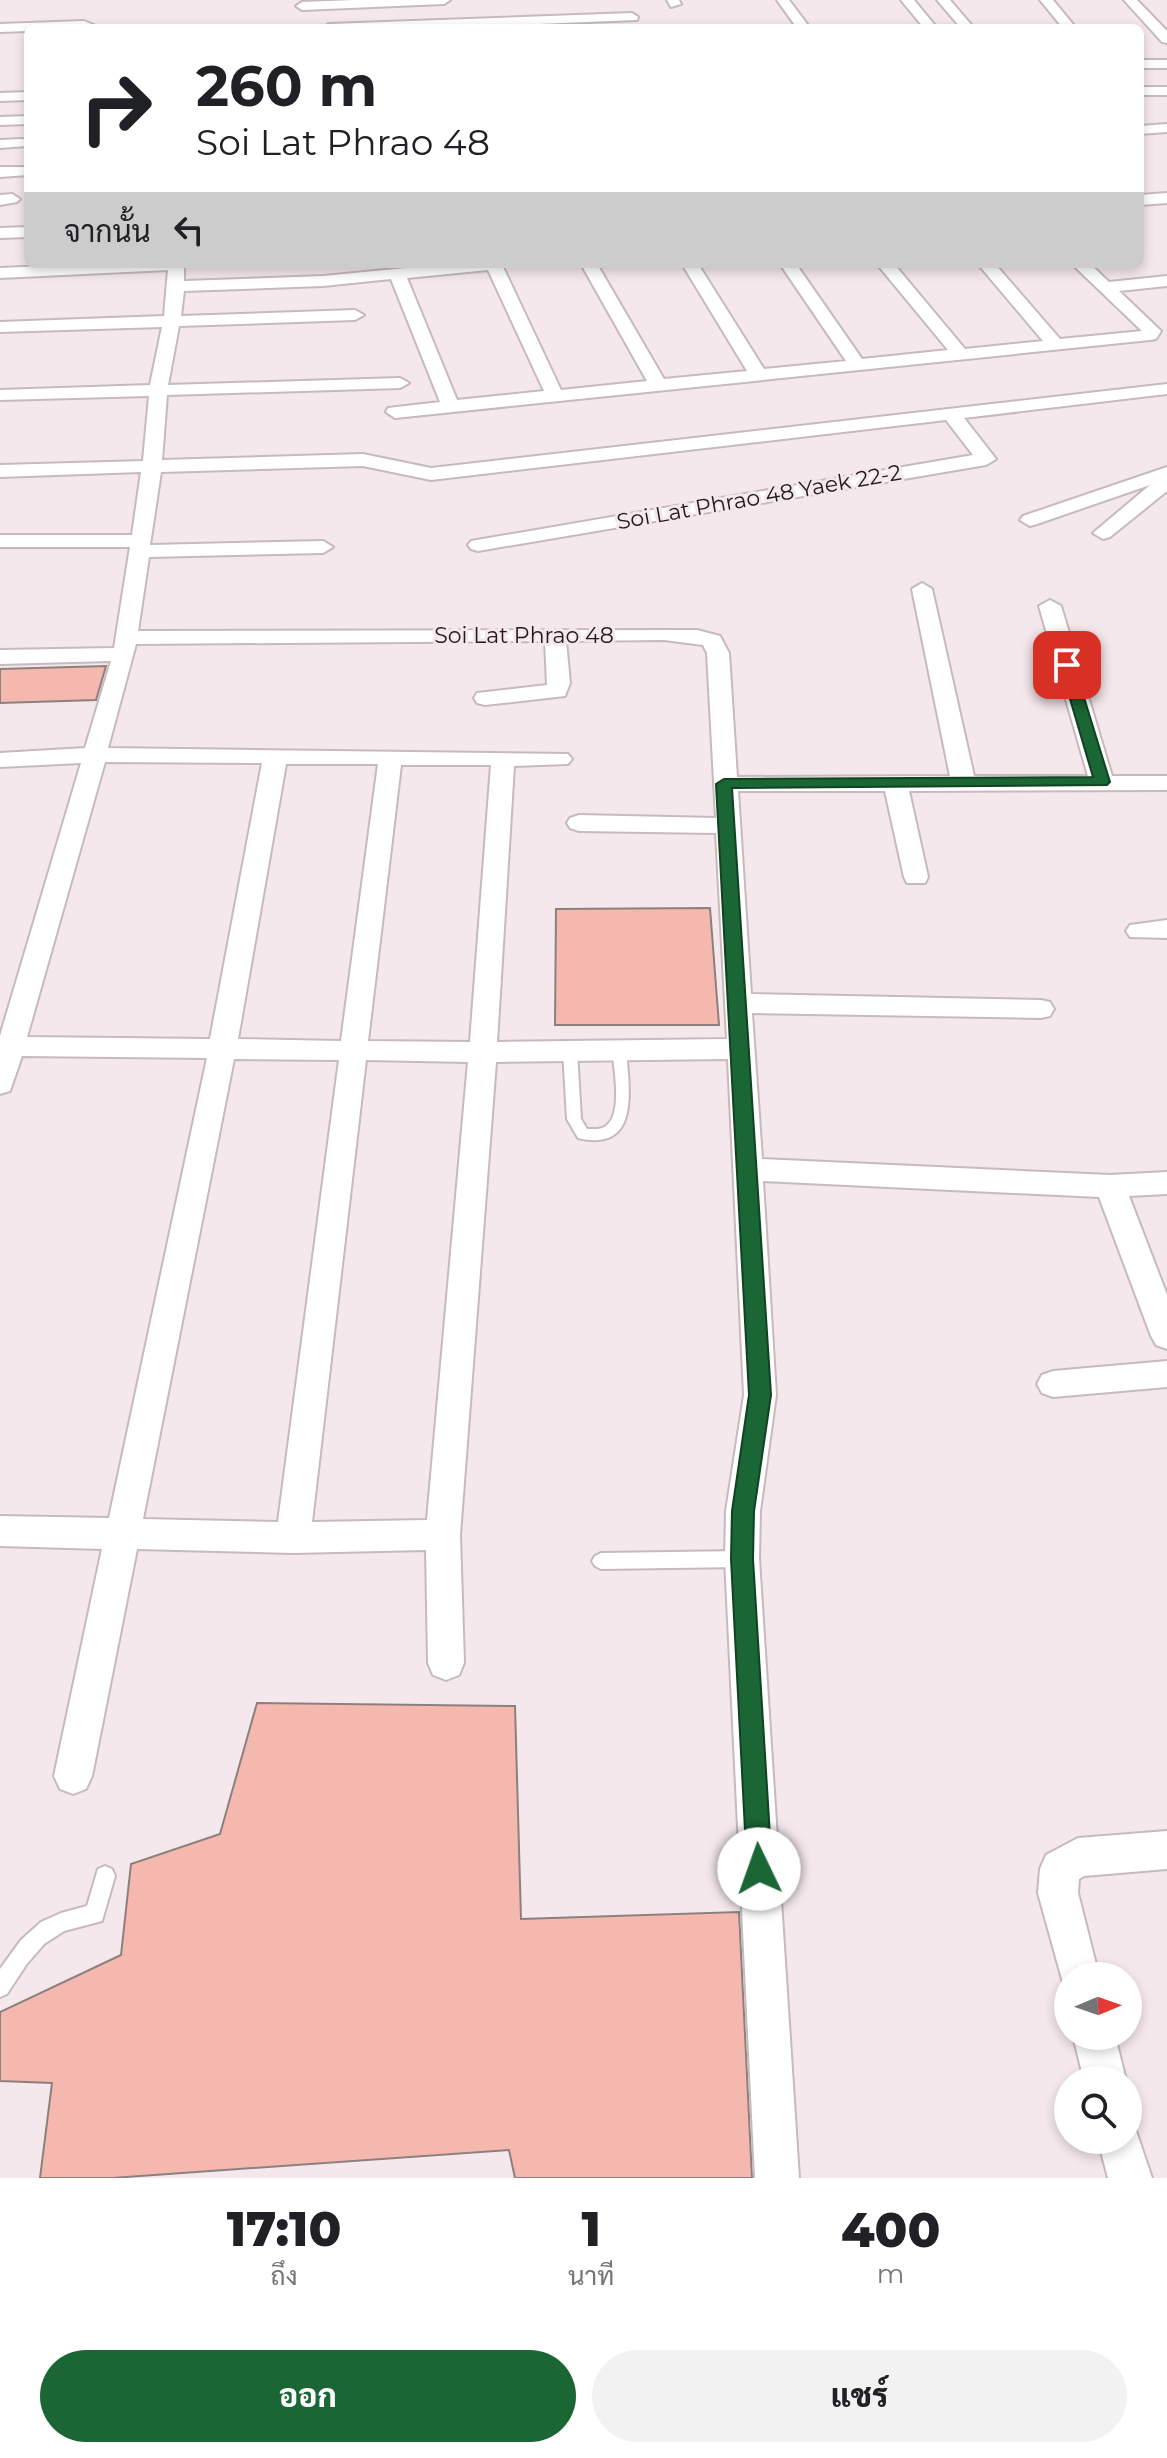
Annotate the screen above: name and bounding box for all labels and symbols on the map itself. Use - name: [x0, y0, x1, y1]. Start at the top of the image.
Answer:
- street label: Soi Lat Phrao 48 Yaek 22-2: [615, 459, 903, 535]
- street label: Soi Lat Phrao 48: [434, 622, 614, 649]
- pin: [1033, 631, 1101, 699]
- position arrow: [717, 1827, 801, 1911]
- north arrow: [1054, 1962, 1142, 2050]

